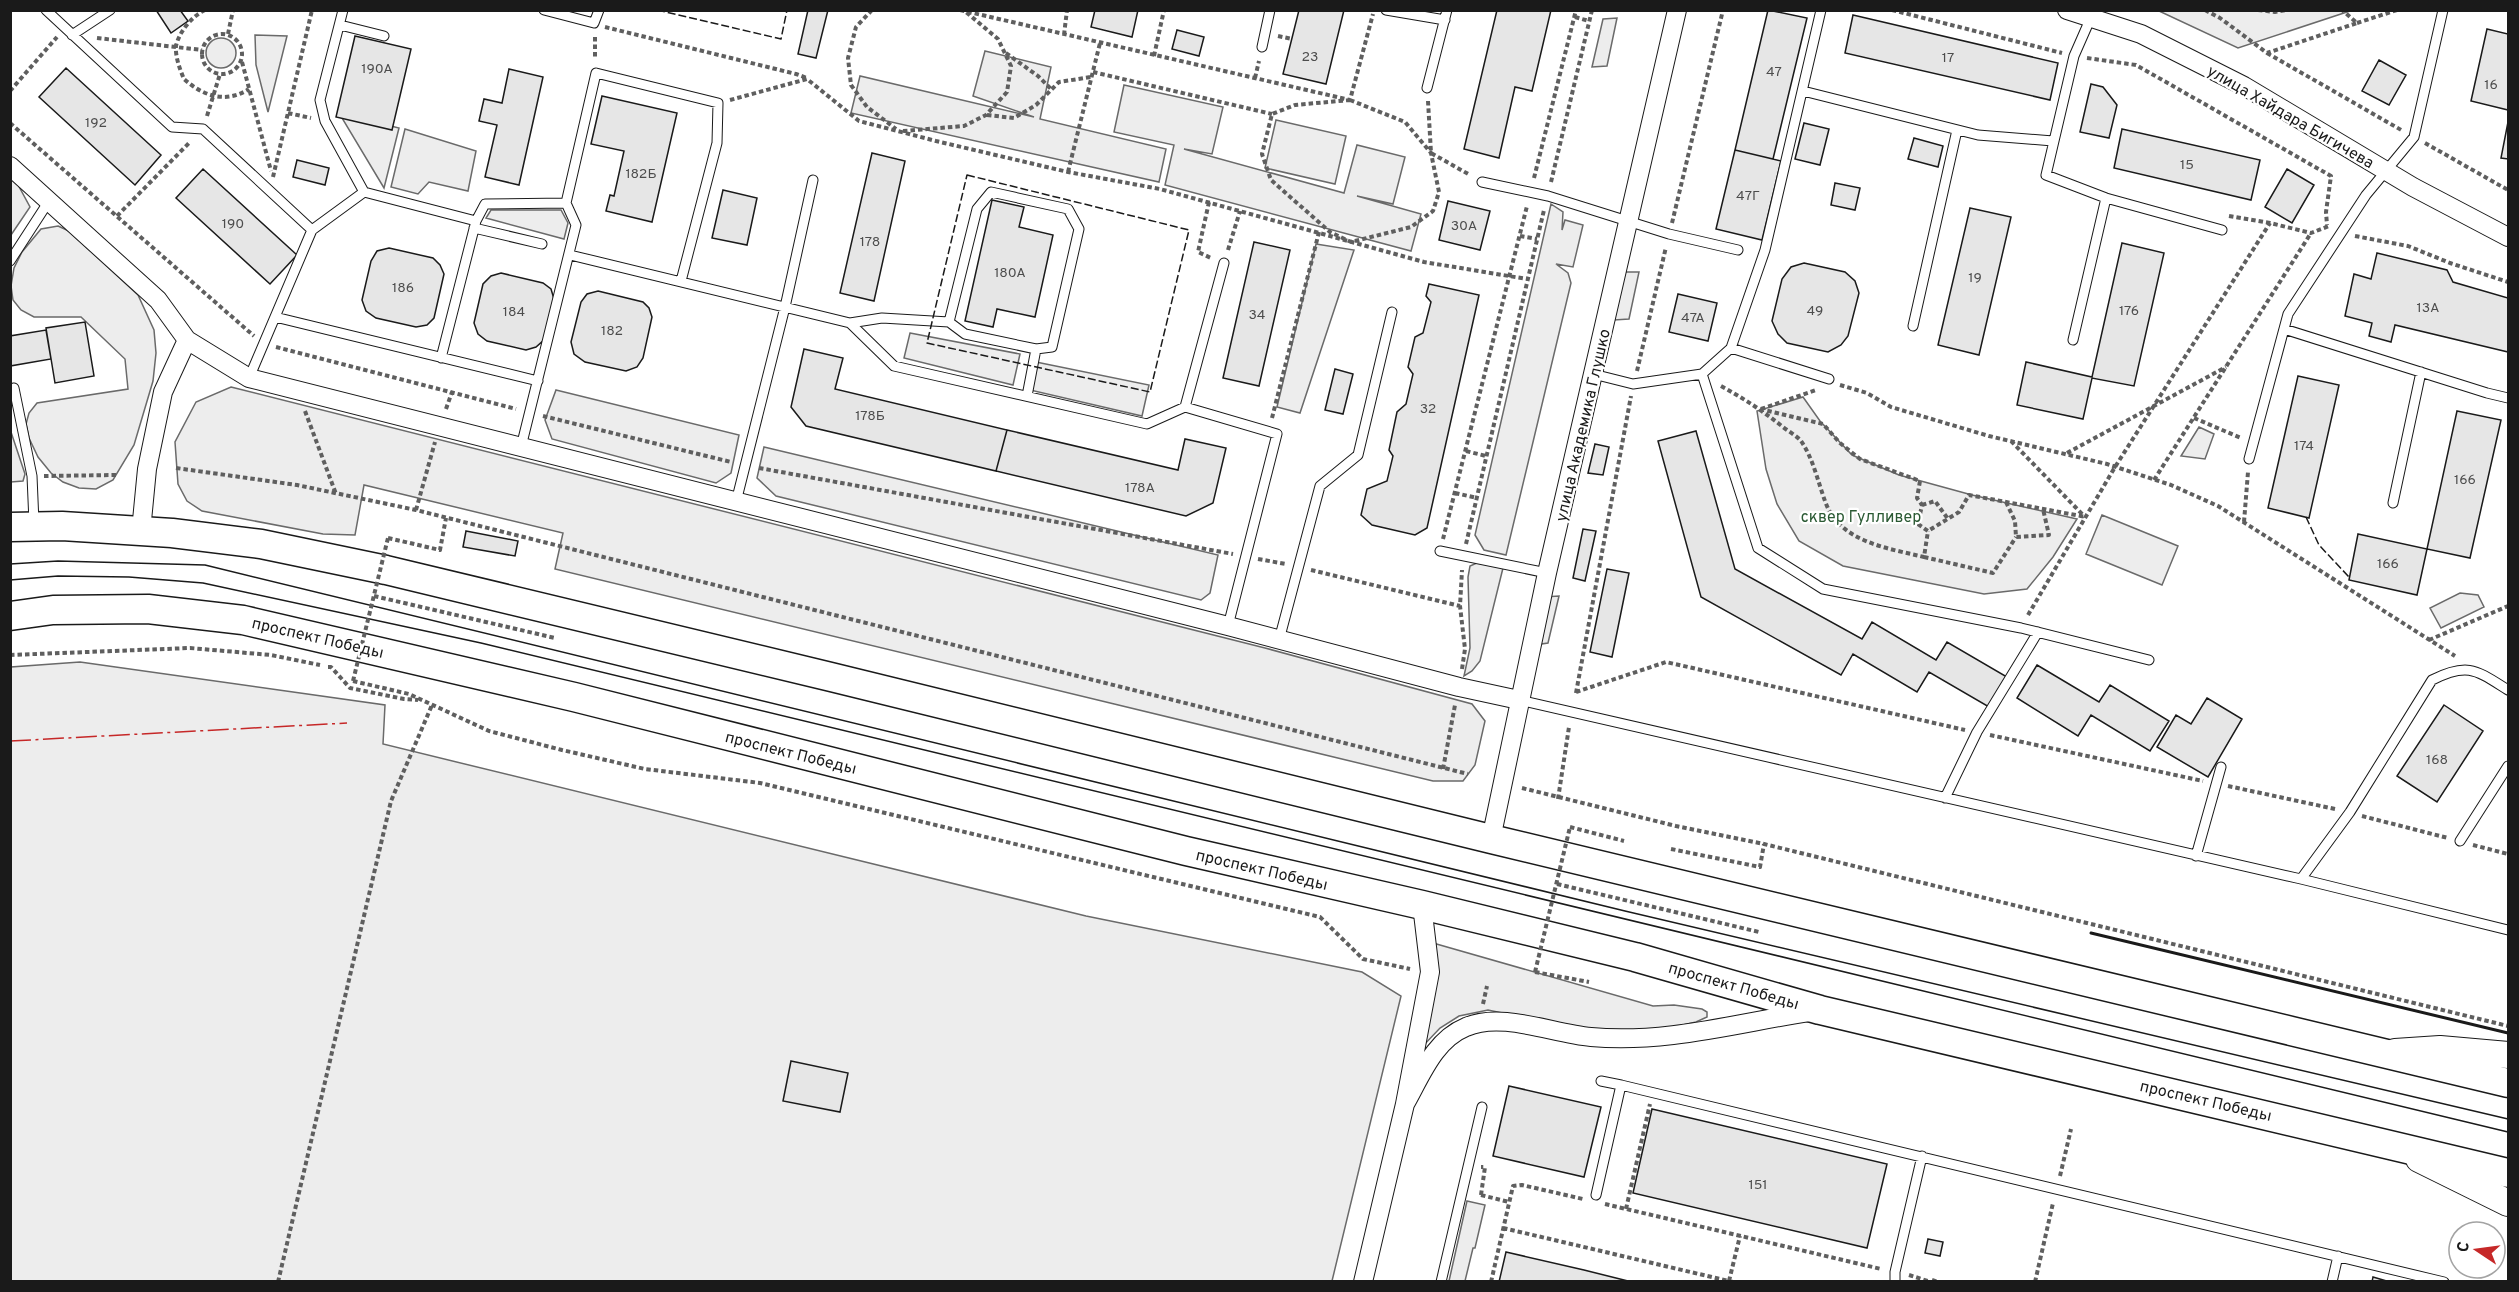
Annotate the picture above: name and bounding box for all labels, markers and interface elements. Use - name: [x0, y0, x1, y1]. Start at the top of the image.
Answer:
- house number: 23: [1302, 49, 1319, 66]
- house number: 17: [1942, 50, 1954, 67]
- house number: 190А: [361, 61, 393, 78]
- street label: улица Хайдара Бигичева: [2203, 62, 2377, 174]
- house number: 47: [1766, 64, 1782, 81]
- house number: 16: [2484, 77, 2498, 94]
- house number: 192: [85, 115, 107, 132]
- house number: 15: [2180, 157, 2194, 174]
- house number: 182Б: [625, 166, 657, 183]
- house number: 47Г: [1736, 188, 1760, 205]
- house number: 190: [222, 216, 244, 233]
- house number: 30А: [1451, 218, 1477, 235]
- house number: 178: [860, 234, 880, 251]
- house number: 180А: [994, 265, 1026, 282]
- house number: 19: [1968, 270, 1982, 287]
- house number: 186: [392, 280, 414, 297]
- house number: 13А: [2416, 300, 2440, 317]
- house number: 49: [1807, 303, 1823, 320]
- house number: 176: [2119, 303, 2139, 320]
- house number: 184: [503, 304, 525, 321]
- house number: 34: [1248, 307, 1266, 324]
- house number: 47А: [1681, 310, 1705, 327]
- house number: 182: [601, 323, 623, 340]
- street label: улица Академика Глушко: [1552, 327, 1616, 524]
- house number: 32: [1420, 401, 1436, 418]
- house number: 178Б: [855, 408, 885, 425]
- house number: 174: [2294, 438, 2314, 455]
- house number: 166: [2454, 472, 2476, 489]
- house number: 178А: [1125, 480, 1155, 497]
- park label: сквер Гулливер: [1801, 508, 1921, 528]
- house number: 166: [2377, 556, 2399, 573]
- street label: проспект Победы: [250, 614, 385, 664]
- street label: проспект Победы: [723, 728, 858, 780]
- house number: 168: [2426, 752, 2448, 769]
- street label: проспект Победы: [1194, 846, 1329, 896]
- street label: проспект Победы: [1666, 959, 1801, 1015]
- street label: проспект Победы: [2138, 1077, 2273, 1127]
- house number: 151: [1748, 1177, 1768, 1194]
- north arrow: [2447, 1220, 2507, 1280]
- text: С: [2453, 1240, 2475, 1254]

